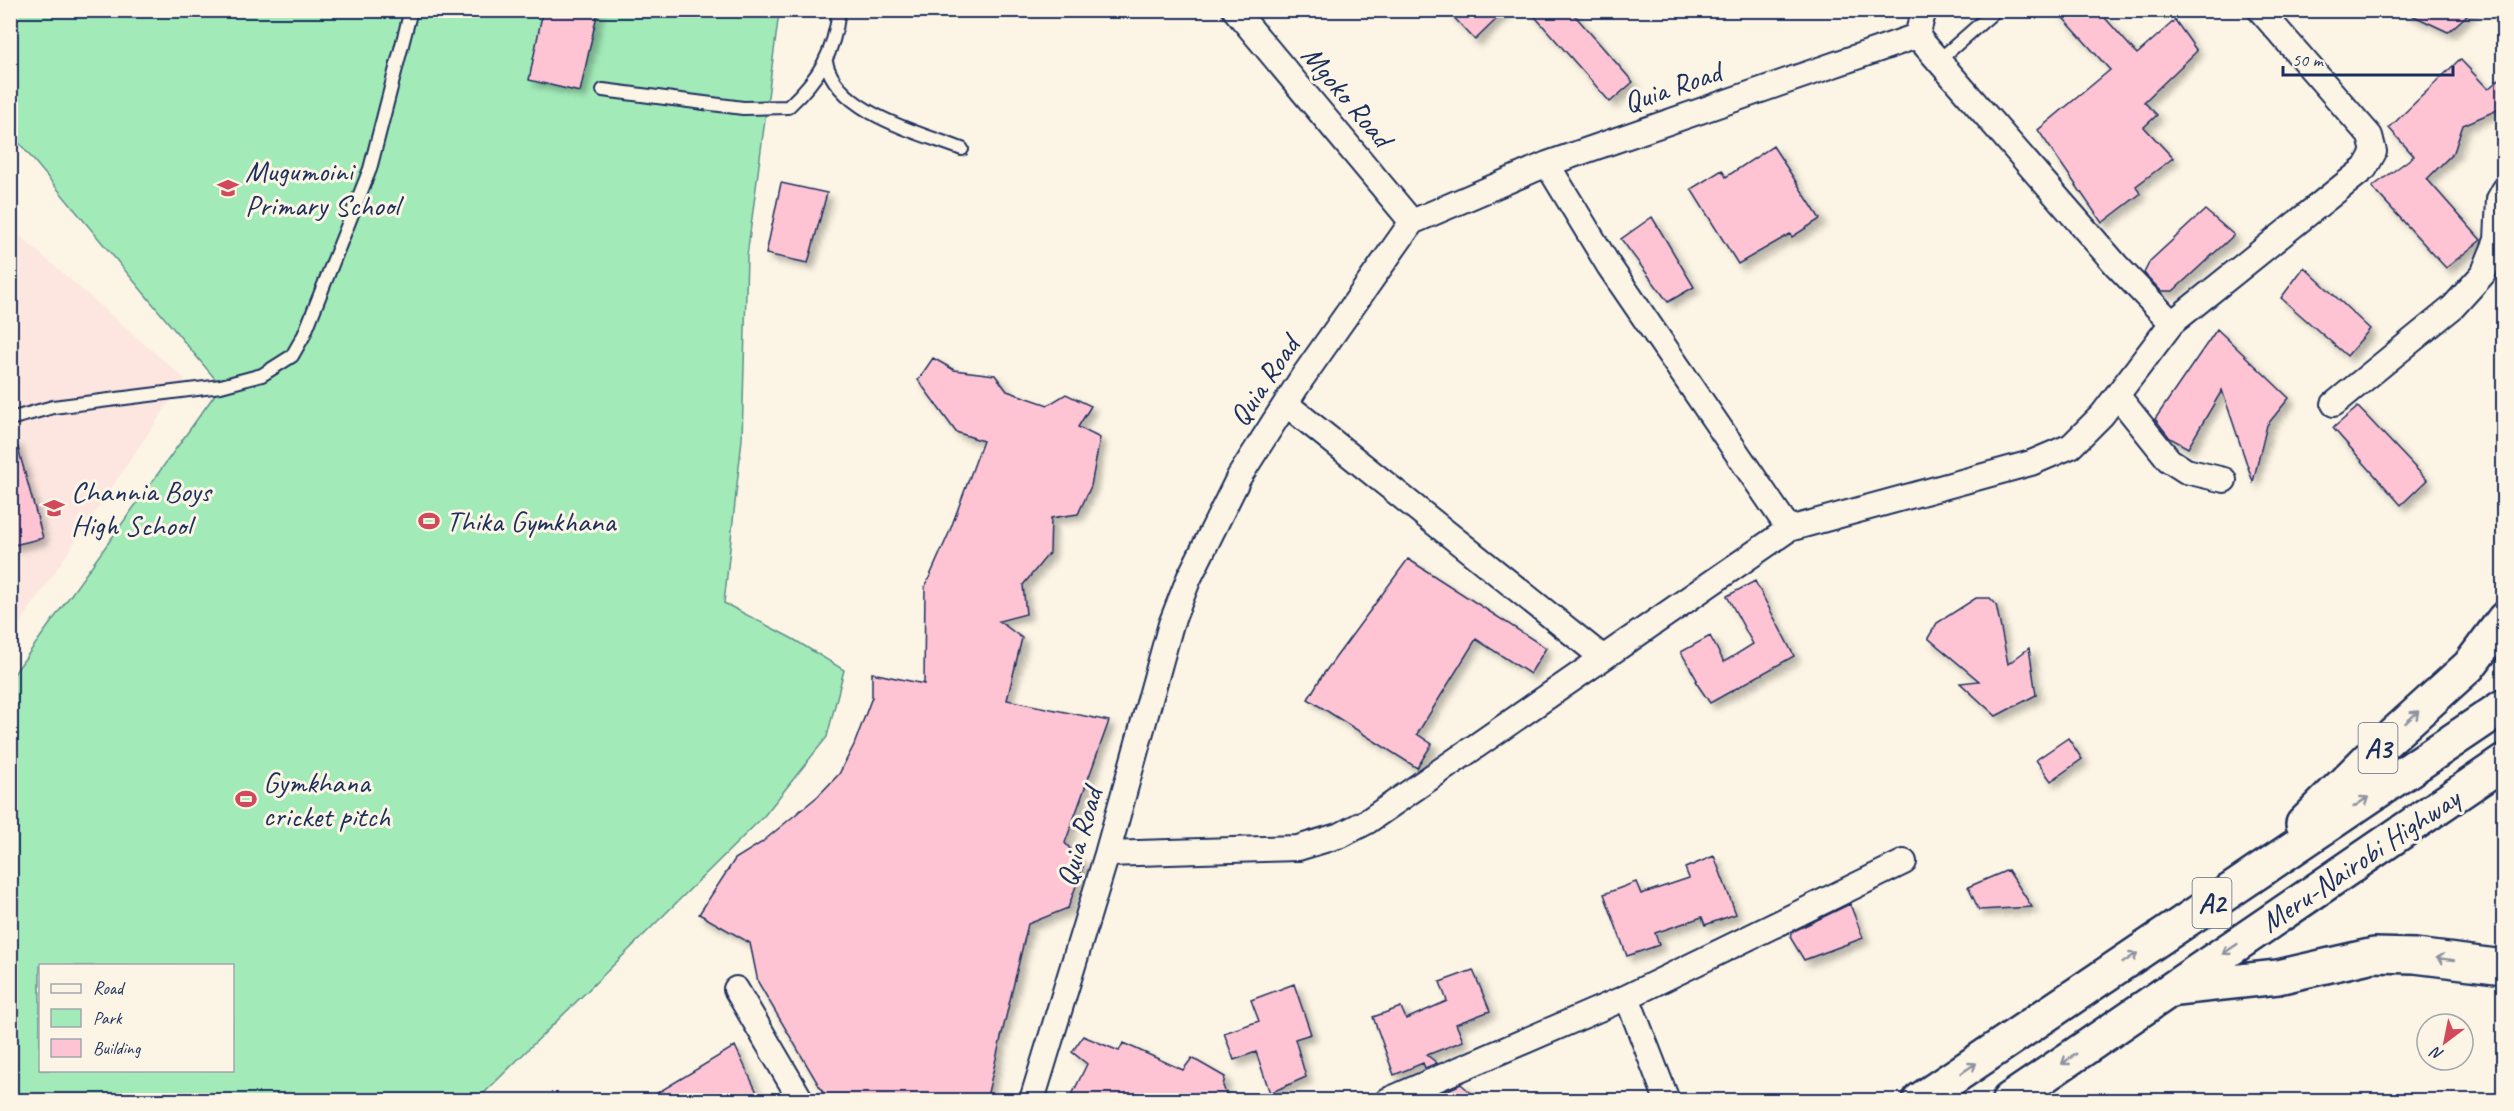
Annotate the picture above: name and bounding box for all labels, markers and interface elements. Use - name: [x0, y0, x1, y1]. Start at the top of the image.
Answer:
- street label: Mgoko Road: [1293, 37, 1403, 158]
- scale bar: [2283, 39, 2452, 77]
- text: 50 m: [2292, 49, 2325, 71]
- street label: Quia Road: [1618, 51, 1730, 121]
- place label: Mugumoini Primary School: [245, 152, 404, 224]
- school or university icon: Mugumoini Primary School: [216, 176, 240, 200]
- street label: Quia Road: [1220, 325, 1310, 433]
- place label: Channia Boys High School: [71, 472, 213, 544]
- school or university icon: Channia Boys High School: [42, 496, 66, 520]
- place label: Thika Gymkhana: [446, 502, 617, 540]
- sports icon: Thika Gymkhana: [417, 509, 441, 533]
- one-way arrow: [2405, 710, 2420, 724]
- road number: A3: [2358, 723, 2398, 773]
- place label: Gymkhana cricket pitch: [263, 763, 391, 835]
- street label: Meru-Nairobi Highway: [2253, 778, 2469, 941]
- street label: Quia Road: [1047, 779, 1112, 891]
- sports icon: Gymkhana cricket pitch: [234, 787, 258, 811]
- one-way arrow: [2352, 796, 2369, 808]
- road number: A2: [2192, 878, 2232, 928]
- one-way arrow: [2222, 943, 2239, 955]
- one-way arrow: [2121, 952, 2138, 964]
- one-way arrow: [2436, 954, 2456, 965]
- legend: [39, 964, 234, 1072]
- text: Road: [93, 977, 126, 999]
- text: Park: [93, 1007, 123, 1029]
- north arrow: [2415, 1012, 2475, 1072]
- text: Building: [93, 1037, 142, 1059]
- text: N: [2425, 1041, 2447, 1065]
- one-way arrow: [2061, 1053, 2077, 1065]
- one-way arrow: [1960, 1062, 1976, 1074]

